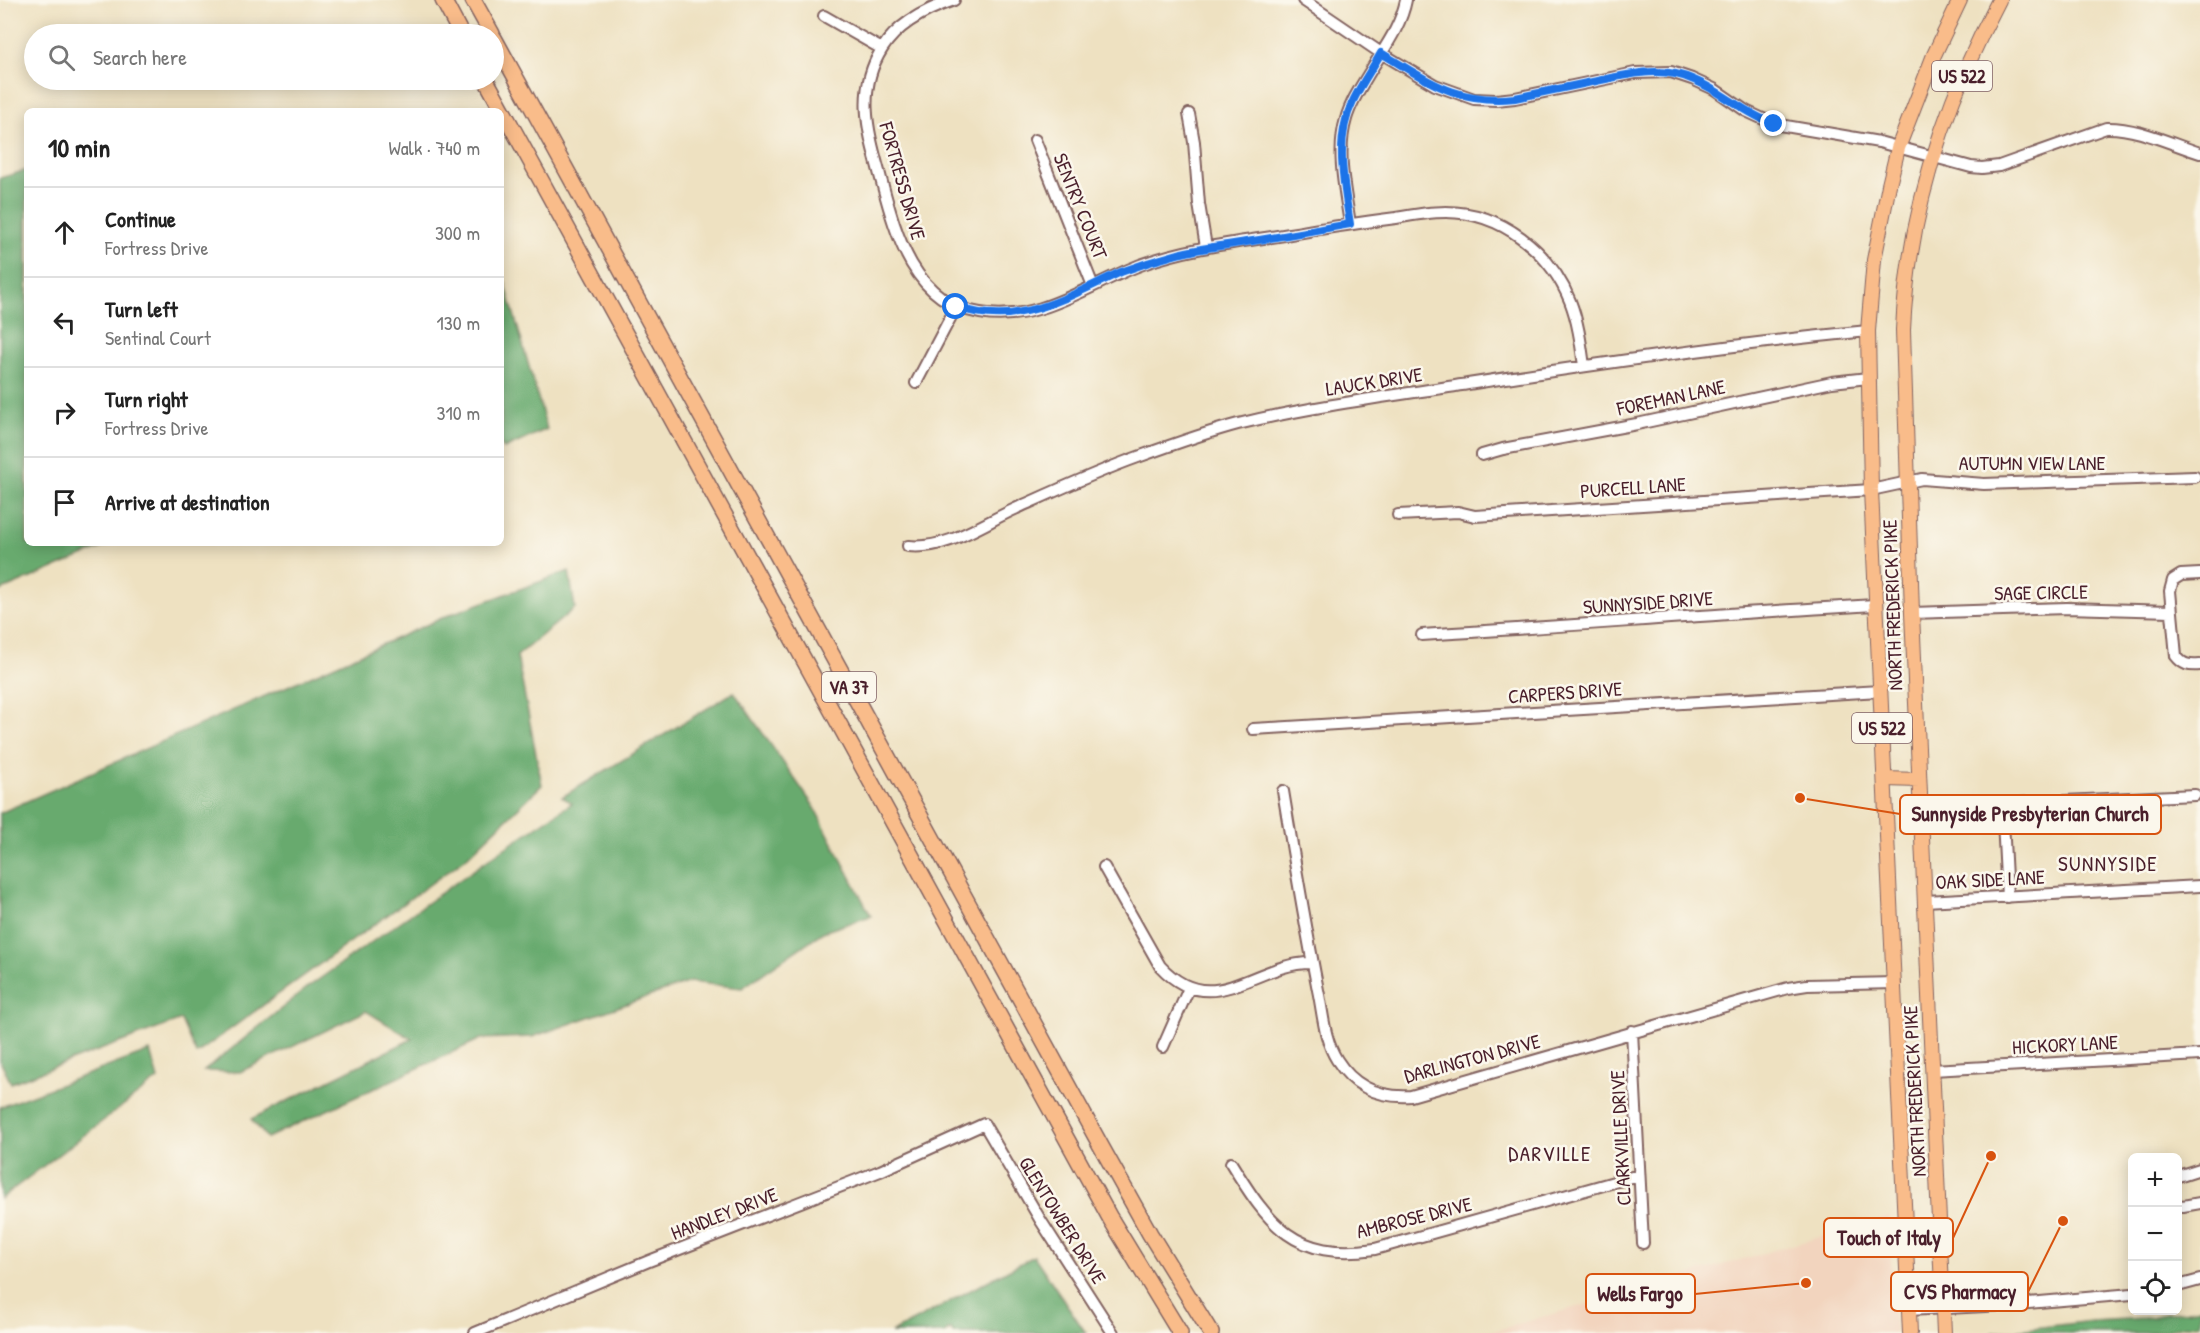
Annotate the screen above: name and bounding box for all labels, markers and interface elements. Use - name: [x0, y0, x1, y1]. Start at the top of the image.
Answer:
- search box: [24, 24, 504, 90]
- icon: search: [45, 41, 78, 74]
- text: Search here: [93, 42, 187, 72]
- road number: US 522: [1932, 61, 1992, 91]
- route end: [1760, 110, 1786, 136]
- street label: FORTRESS DRIVE: [873, 118, 933, 243]
- text: 10 min: [48, 130, 110, 165]
- text: Walk · 740 m: [388, 134, 480, 161]
- street label: SENTRY COURT: [1047, 149, 1115, 264]
- text: Continue: [105, 204, 176, 234]
- icon: ahead: [48, 216, 81, 249]
- text: 300 m: [435, 219, 480, 246]
- text: Fortress Drive: [105, 234, 208, 261]
- route start: [942, 293, 968, 319]
- text: Turn left: [105, 294, 178, 324]
- icon: left: [48, 306, 81, 339]
- text: 130 m: [437, 309, 480, 336]
- text: Sentinal Court: [105, 324, 211, 351]
- street label: LAUCK DRIVE: [1324, 360, 1424, 402]
- street label: FOREMAN LANE: [1613, 372, 1728, 422]
- text: Turn right: [105, 384, 188, 414]
- icon: right: [48, 396, 81, 429]
- text: 310 m: [437, 399, 480, 426]
- text: Fortress Drive: [105, 414, 208, 441]
- street label: AUTUMN VIEW LANE: [1959, 449, 2105, 476]
- street label: PURCELL LANE: [1579, 470, 1687, 504]
- icon: arrive: [48, 486, 81, 519]
- text: Arrive at destination: [105, 487, 270, 517]
- street label: NORTH FREDERICK PIKE: [1876, 519, 1908, 691]
- street label: SAGE CIRCLE: [1994, 578, 2088, 606]
- street label: SUNNYSIDE DRIVE: [1582, 584, 1714, 620]
- road number: VA 37: [822, 672, 876, 702]
- street label: CARPERS DRIVE: [1507, 675, 1623, 709]
- road number: US 522: [1852, 713, 1912, 743]
- callout: Sunnyside Presbyterian Church: [1900, 795, 2161, 834]
- text: Sunnyside Presbyterian Church: [1912, 799, 2149, 829]
- district label: SUNNYSIDE: [2058, 849, 2158, 878]
- street label: OAK SIDE LANE: [1935, 863, 2046, 895]
- street label: NORTH FREDERICK PIKE: [1896, 1005, 1932, 1177]
- street label: DARLINGTON DRIVE: [1401, 1027, 1543, 1089]
- street label: HICKORY LANE: [2011, 1028, 2119, 1060]
- street label: CLARKVILLE DRIVE: [1603, 1070, 1637, 1206]
- district label: DARVILLE: [1508, 1139, 1592, 1168]
- street label: GLENTOWBER DRIVE: [1013, 1151, 1113, 1289]
- map controls: [2128, 1153, 2182, 1315]
- button: +: [2128, 1153, 2182, 1207]
- street label: HANDLEY DRIVE: [667, 1180, 781, 1246]
- street label: AMBROSE DRIVE: [1353, 1190, 1475, 1244]
- button: −: [2128, 1207, 2182, 1261]
- callout: Touch of Italy: [1824, 1218, 1953, 1257]
- text: Touch of Italy: [1836, 1223, 1941, 1253]
- button: locate: [2128, 1261, 2182, 1315]
- callout: CVS Pharmacy: [1891, 1272, 2028, 1311]
- callout: Wells Fargo: [1586, 1274, 1695, 1313]
- text: CVS Pharmacy: [1904, 1277, 2016, 1307]
- text: Wells Fargo: [1597, 1279, 1683, 1309]

